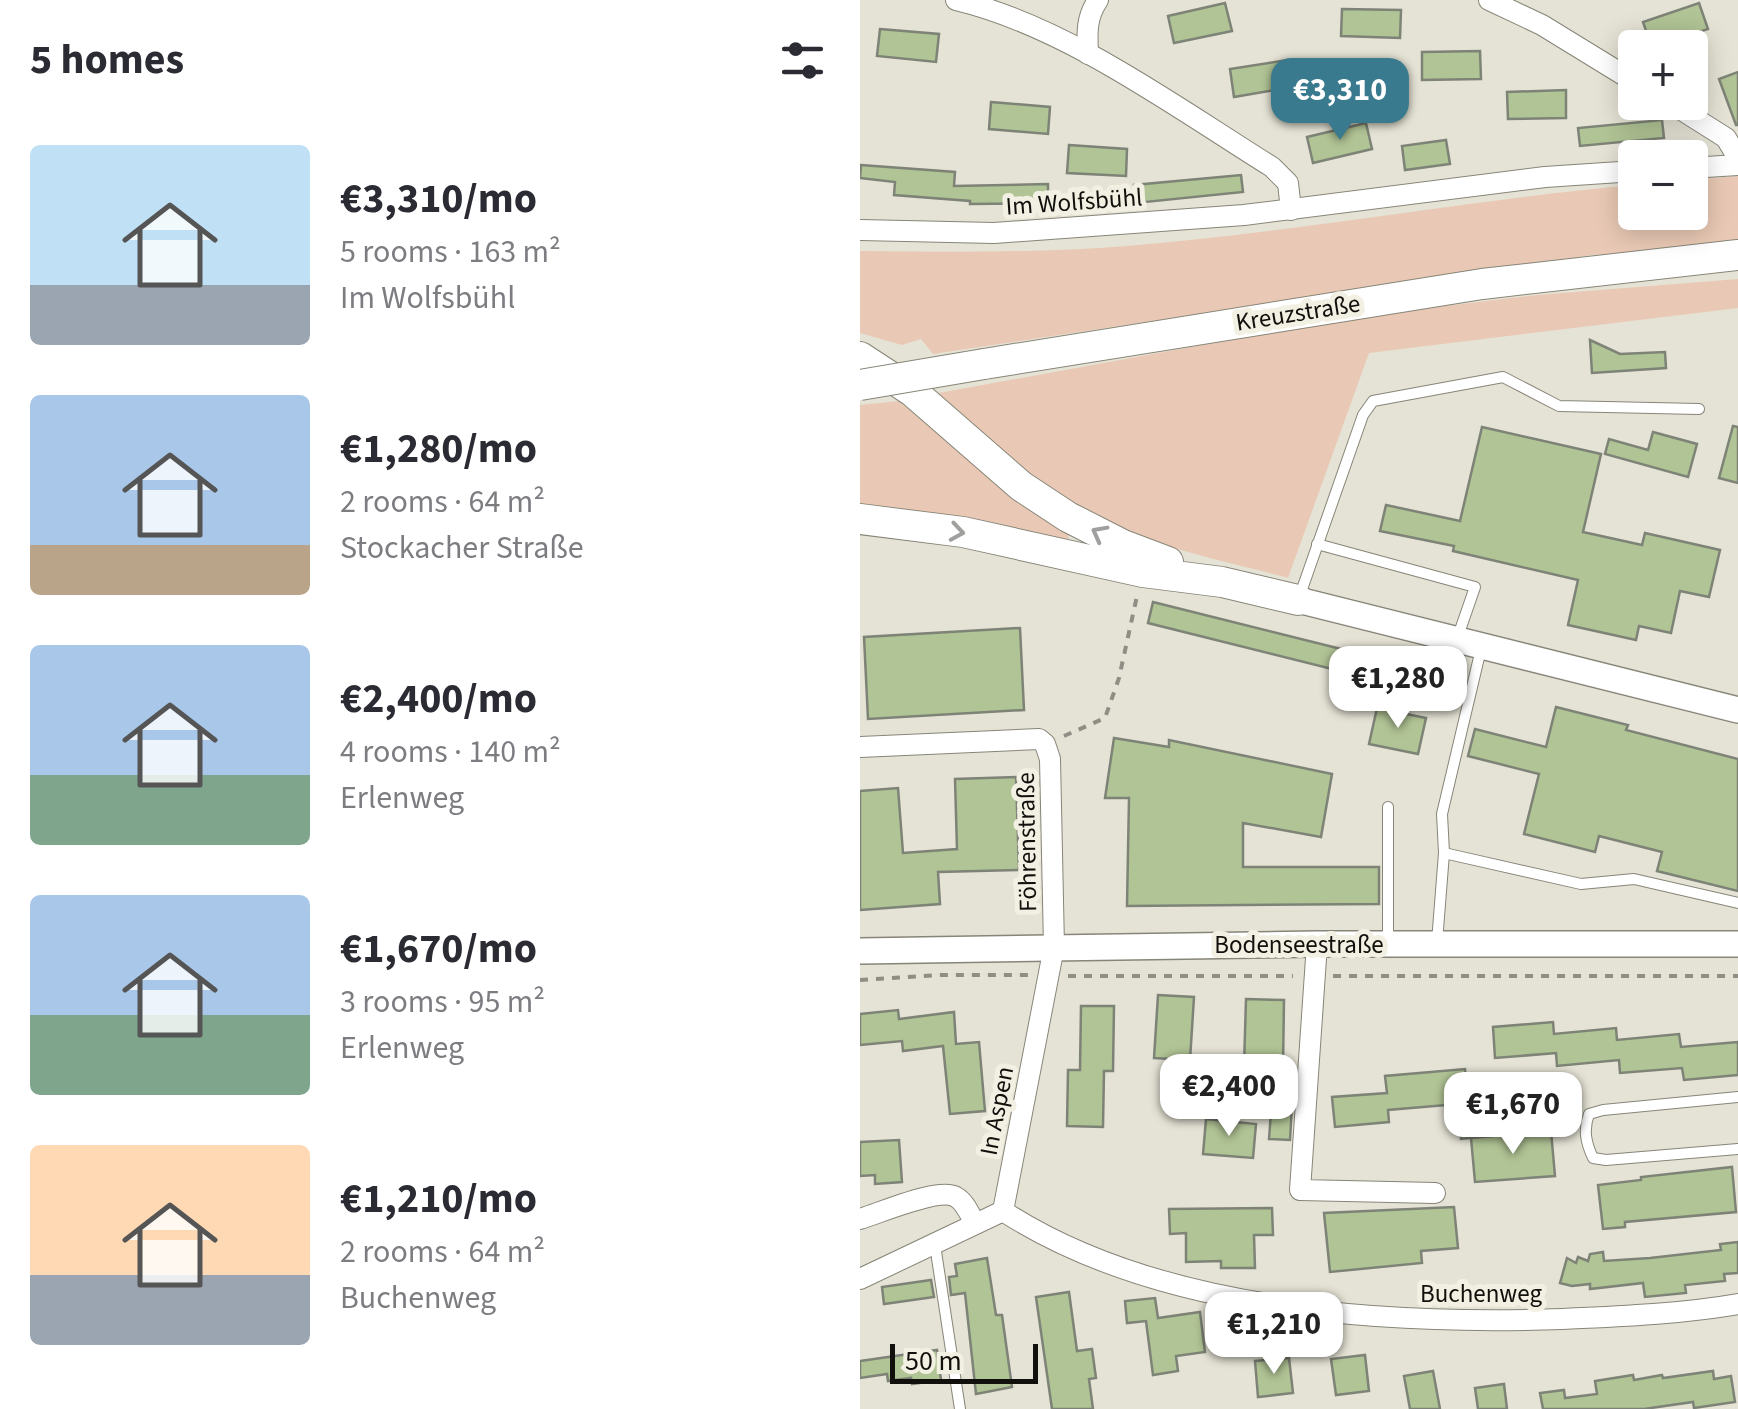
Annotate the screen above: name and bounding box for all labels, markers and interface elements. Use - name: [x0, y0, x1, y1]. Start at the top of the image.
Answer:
- text: 5 homes: [30, 30, 184, 90]
- map controls: [1618, 30, 1708, 230]
- button: +: [1618, 30, 1708, 120]
- icon: filters: [775, 33, 830, 88]
- pin: €3,310: [1259, 58, 1421, 143]
- text: €3,310: [1293, 67, 1387, 113]
- button: −: [1618, 140, 1708, 230]
- text: €3,310/mo: [340, 169, 537, 229]
- street label: Im Wolfsbühl: [1004, 179, 1144, 225]
- icon: home: [110, 185, 230, 305]
- text: 5 rooms · 163 m²: [340, 229, 561, 275]
- text: Im Wolfsbühl: [340, 275, 515, 321]
- street label: Kreuzstraße: [1233, 285, 1363, 341]
- text: €1,280/mo: [340, 419, 537, 479]
- icon: home: [110, 435, 230, 555]
- text: 2 rooms · 64 m²: [340, 479, 545, 525]
- one-way arrow: [948, 520, 965, 541]
- text: Stockacher Straße: [340, 525, 584, 571]
- one-way arrow: [1092, 526, 1110, 545]
- pin: €1,280: [1317, 646, 1479, 731]
- text: €1,280: [1351, 655, 1445, 701]
- text: €2,400/mo: [340, 669, 537, 729]
- icon: home: [110, 685, 230, 805]
- text: 4 rooms · 140 m²: [340, 729, 561, 775]
- street label: Föhrenstraße: [1008, 772, 1046, 912]
- text: Erlenweg: [340, 775, 464, 821]
- text: €1,670/mo: [340, 919, 537, 979]
- street label: Bodenseestraße: [1214, 927, 1384, 963]
- icon: home: [110, 935, 230, 1055]
- text: 3 rooms · 95 m²: [340, 979, 545, 1025]
- text: Erlenweg: [340, 1025, 464, 1071]
- pin: €2,400: [1148, 1054, 1310, 1139]
- street label: In Aspen: [971, 1063, 1023, 1159]
- text: €2,400: [1182, 1063, 1276, 1109]
- pin: €1,670: [1432, 1072, 1594, 1157]
- text: €1,670: [1466, 1081, 1560, 1127]
- text: €1,210/mo: [340, 1169, 537, 1229]
- icon: home: [110, 1185, 230, 1305]
- text: 2 rooms · 64 m²: [340, 1229, 545, 1275]
- text: Buchenweg: [340, 1275, 496, 1321]
- street label: Buchenweg: [1420, 1276, 1542, 1312]
- pin: €1,210: [1193, 1292, 1355, 1377]
- text: €1,210: [1227, 1301, 1321, 1347]
- scale bar: [890, 1339, 1038, 1384]
- text: 50 m: [905, 1341, 962, 1381]

